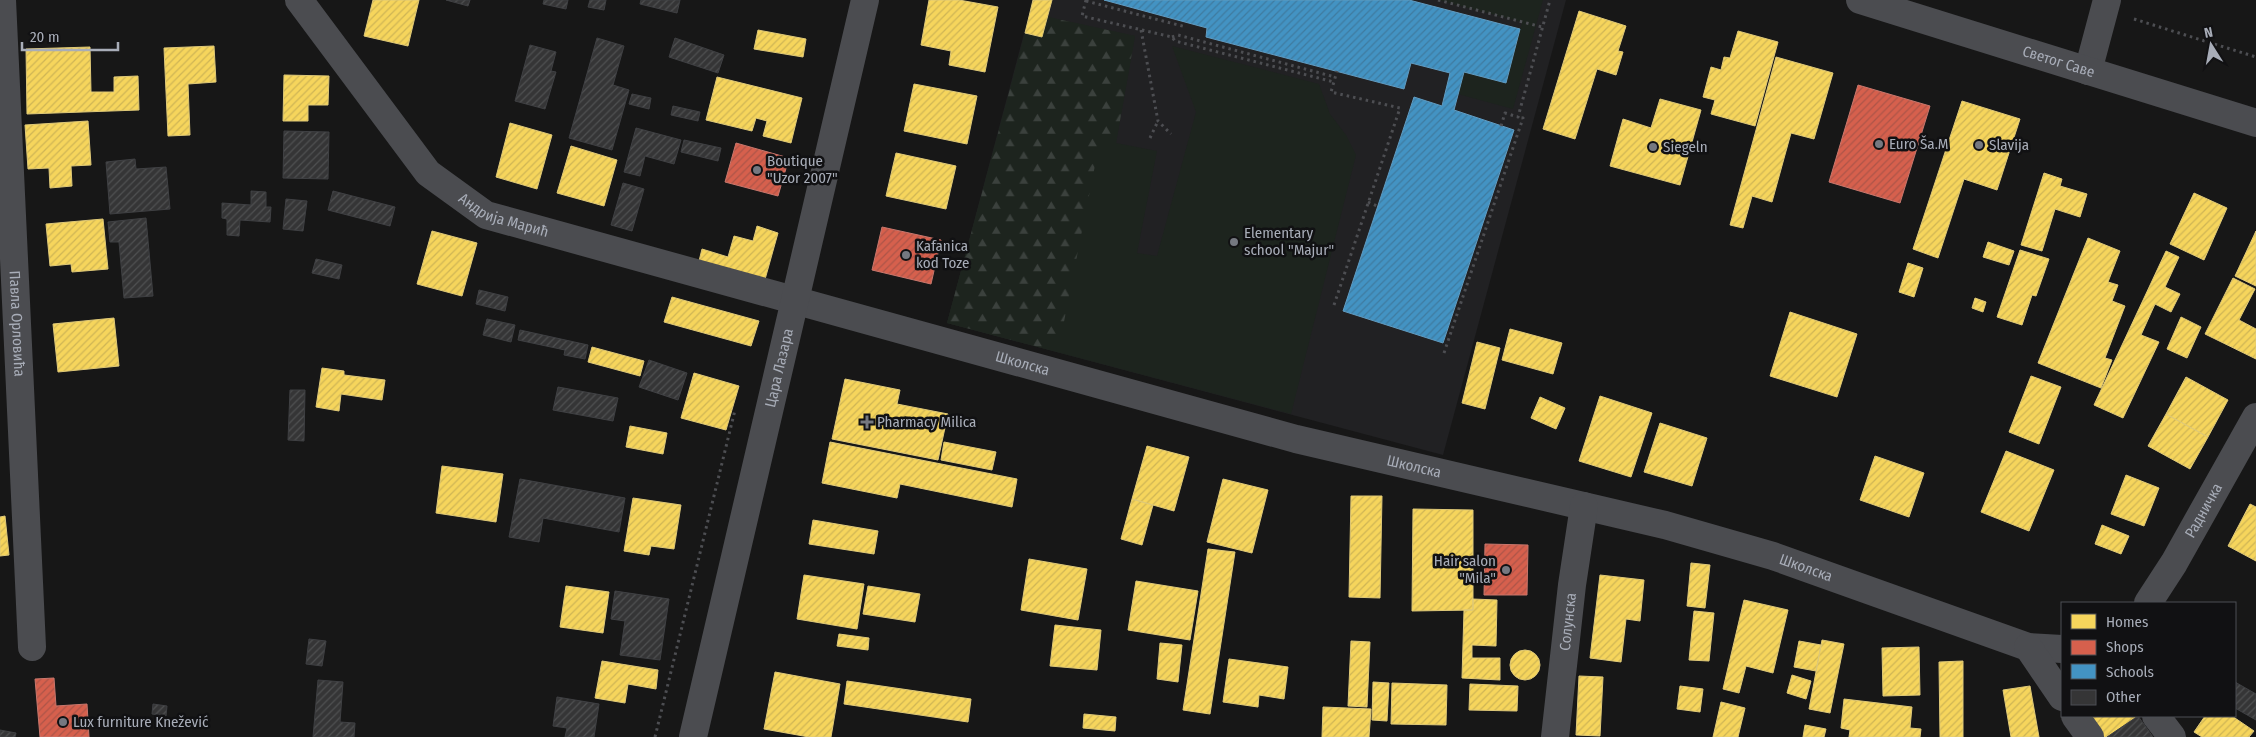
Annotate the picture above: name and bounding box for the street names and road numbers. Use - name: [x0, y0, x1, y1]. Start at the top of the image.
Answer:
- street label: Светог Саве: [2020, 42, 2097, 81]
- street label: Андрија Марић: [455, 189, 551, 241]
- street label: Павла Орловића: [6, 270, 28, 377]
- street label: Цара Лазара: [761, 327, 797, 409]
- street label: Школска: [993, 347, 1052, 379]
- street label: Школска: [1385, 451, 1443, 482]
- street label: Радничка: [2181, 480, 2226, 541]
- street label: Школска: [1777, 550, 1835, 586]
- street label: Солунска: [1556, 592, 1580, 652]

